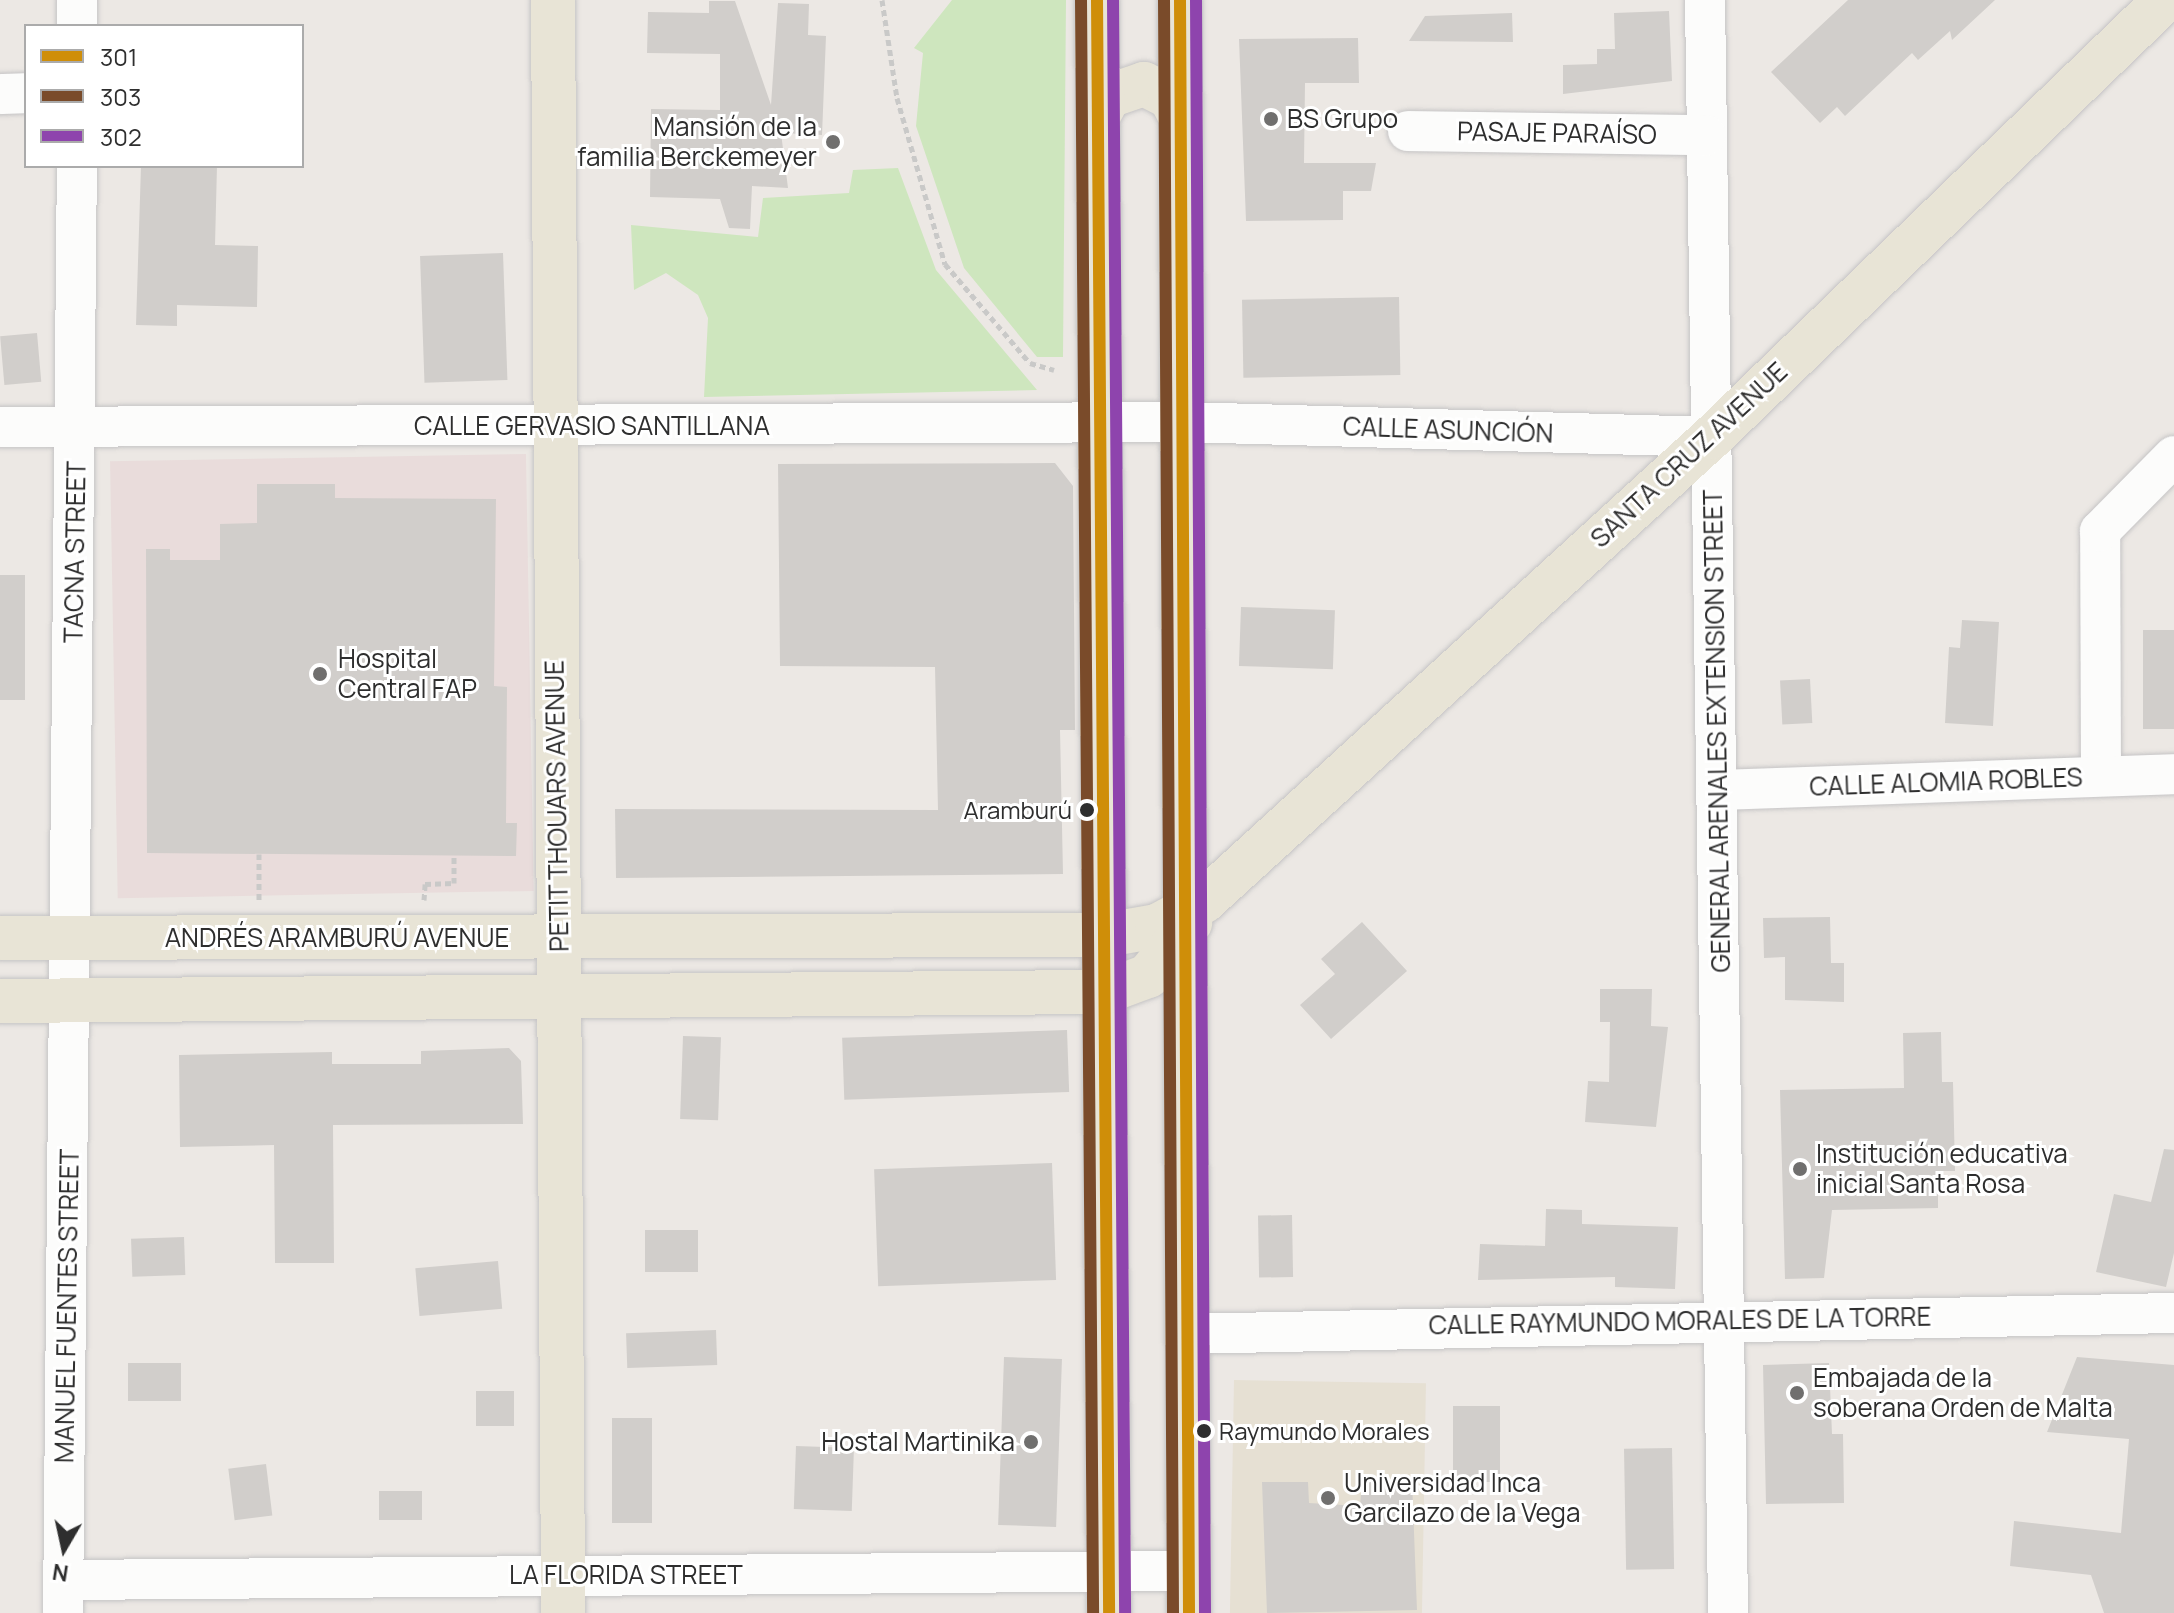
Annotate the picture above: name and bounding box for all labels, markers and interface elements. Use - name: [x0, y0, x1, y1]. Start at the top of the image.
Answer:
- legend: [24, 24, 304, 168]
- text: 301: [100, 40, 137, 73]
- text: 303: [100, 80, 141, 113]
- place label: BS Grupo: [1287, 103, 1398, 135]
- marker: BS Grupo: [1262, 110, 1280, 128]
- place label: Mansión de la familia Berckemeyer: [577, 111, 817, 172]
- street label: PASAJE PARAÍSO: [1457, 116, 1657, 150]
- text: 302: [100, 120, 142, 153]
- marker: Mansión de la familia Berckemeyer: [824, 133, 842, 151]
- street label: SANTA CRUZ AVENUE: [1584, 356, 1794, 554]
- street label: CALLE GERVASIO SANTILLANA: [414, 410, 770, 442]
- street label: CALLE ASUNCIÓN: [1342, 411, 1554, 449]
- street label: TACNA STREET: [58, 461, 92, 643]
- street label: GENERAL ARENALES EXTENSION STREET: [1697, 489, 1737, 973]
- place label: Hospital Central FAP: [338, 643, 477, 704]
- street label: PETIT THOUARS AVENUE: [539, 659, 575, 953]
- marker: Hospital Central FAP: [309, 663, 331, 685]
- street label: CALLE ALOMIA ROBLES: [1809, 762, 2083, 802]
- place label: Aramburú: [964, 796, 1072, 824]
- marker: Aramburú: [1079, 802, 1095, 818]
- street label: ANDRÉS ARAMBURÚ AVENUE: [165, 922, 509, 954]
- place label: Institución educativa inicial Santa Rosa: [1816, 1138, 2068, 1200]
- street label: MANUEL FUENTES STREET: [49, 1148, 85, 1464]
- marker: Institución educativa inicial Santa Rosa: [1791, 1160, 1809, 1178]
- street label: CALLE RAYMUNDO MORALES DE LA TORRE: [1428, 1301, 1932, 1341]
- place label: Embajada de la soberana Orden de Malta: [1813, 1362, 2113, 1424]
- marker: Embajada de la soberana Orden de Malta: [1788, 1384, 1806, 1402]
- place label: Raymundo Morales: [1219, 1417, 1430, 1445]
- marker: Raymundo Morales: [1196, 1423, 1212, 1439]
- place label: Hostal Martinika: [821, 1426, 1015, 1458]
- marker: Hostal Martinika: [1022, 1433, 1040, 1451]
- place label: Universidad Inca Garcilazo de la Vega: [1344, 1467, 1580, 1528]
- marker: Universidad Inca Garcilazo de la Vega: [1319, 1489, 1337, 1507]
- north arrow: [24, 1509, 104, 1589]
- text: N: [50, 1557, 70, 1589]
- street label: LA FLORIDA STREET: [509, 1559, 743, 1591]

